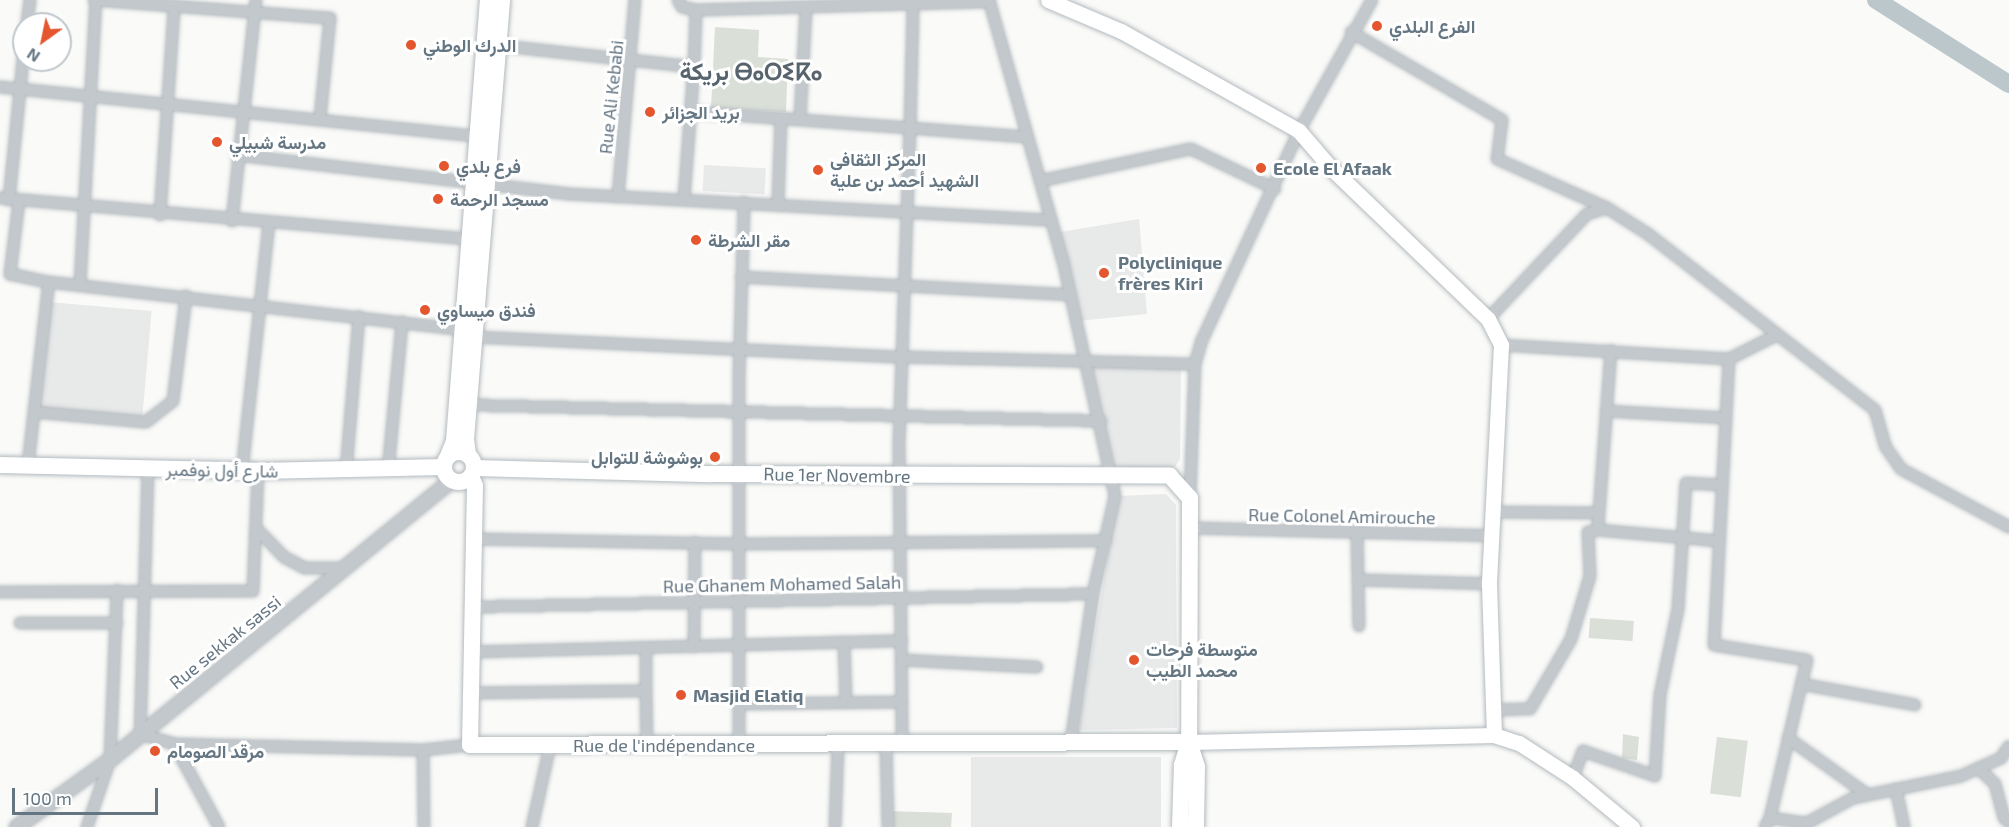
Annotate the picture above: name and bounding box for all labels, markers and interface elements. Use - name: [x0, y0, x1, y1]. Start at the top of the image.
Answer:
- north arrow: [12, 12, 72, 72]
- place label: الفرع البلدي: [1389, 15, 1475, 37]
- marker: الفرع البلدي: [1370, 19, 1384, 33]
- place label: الدرك الوطني: [423, 34, 516, 56]
- marker: الدرك الوطني: [404, 38, 418, 52]
- street label: Rue Ali Kebabi: [594, 39, 628, 155]
- text: N: [23, 45, 43, 67]
- district label: بريكة ⴱⴰⵔⵉⴽⴰ: [680, 57, 822, 85]
- place label: بريد الجزائر: [662, 101, 740, 123]
- marker: بريد الجزائر: [643, 105, 657, 119]
- place label: مدرسة شبيلي: [229, 131, 326, 153]
- marker: مدرسة شبيلي: [210, 135, 224, 149]
- place label: المركز الثقافي الشهيد أحمد بن علية: [830, 149, 979, 192]
- place label: فرع بلدي: [456, 155, 521, 177]
- place label: Ecole El Afaak: [1273, 157, 1393, 179]
- marker: فرع بلدي: [437, 159, 451, 173]
- marker: Ecole El Afaak: [1254, 161, 1268, 175]
- marker: المركز الثقافي الشهيد أحمد بن علية: [811, 163, 825, 177]
- place label: مسجد الرحمة: [450, 188, 549, 210]
- marker: مسجد الرحمة: [431, 192, 445, 206]
- place label: مقر الشرطة: [708, 229, 790, 251]
- marker: مقر الشرطة: [689, 233, 703, 247]
- place label: Polyclinique frères Kiri: [1118, 252, 1223, 294]
- marker: Polyclinique frères Kiri: [1095, 264, 1113, 282]
- place label: فندق ميساوي: [437, 299, 536, 321]
- marker: فندق ميساوي: [418, 303, 432, 317]
- place label: بوشوشة للتوابل: [591, 446, 703, 468]
- marker: بوشوشة للتوابل: [708, 450, 722, 464]
- street label: شارع أول نوفمبر: [165, 458, 279, 482]
- street label: Rue 1er Novembre: [763, 463, 911, 487]
- street label: Rue Colonel Amirouche: [1248, 504, 1436, 528]
- street label: Rue Ghanem Mohamed Salah: [663, 571, 901, 597]
- street label: Rue sekkak sassi: [165, 590, 285, 694]
- place label: متوسطة فرحات محمد الطيب: [1146, 639, 1258, 682]
- marker: متوسطة فرحات محمد الطيب: [1127, 653, 1141, 667]
- place label: Masjid Elatiq: [693, 684, 803, 706]
- marker: Masjid Elatiq: [674, 688, 688, 702]
- street label: Rue de l'indépendance: [573, 734, 755, 756]
- place label: مرقد الصومام: [167, 740, 264, 762]
- marker: مرقد الصومام: [148, 744, 162, 758]
- scale bar: [15, 776, 160, 814]
- text: 100 m: [23, 787, 72, 809]

